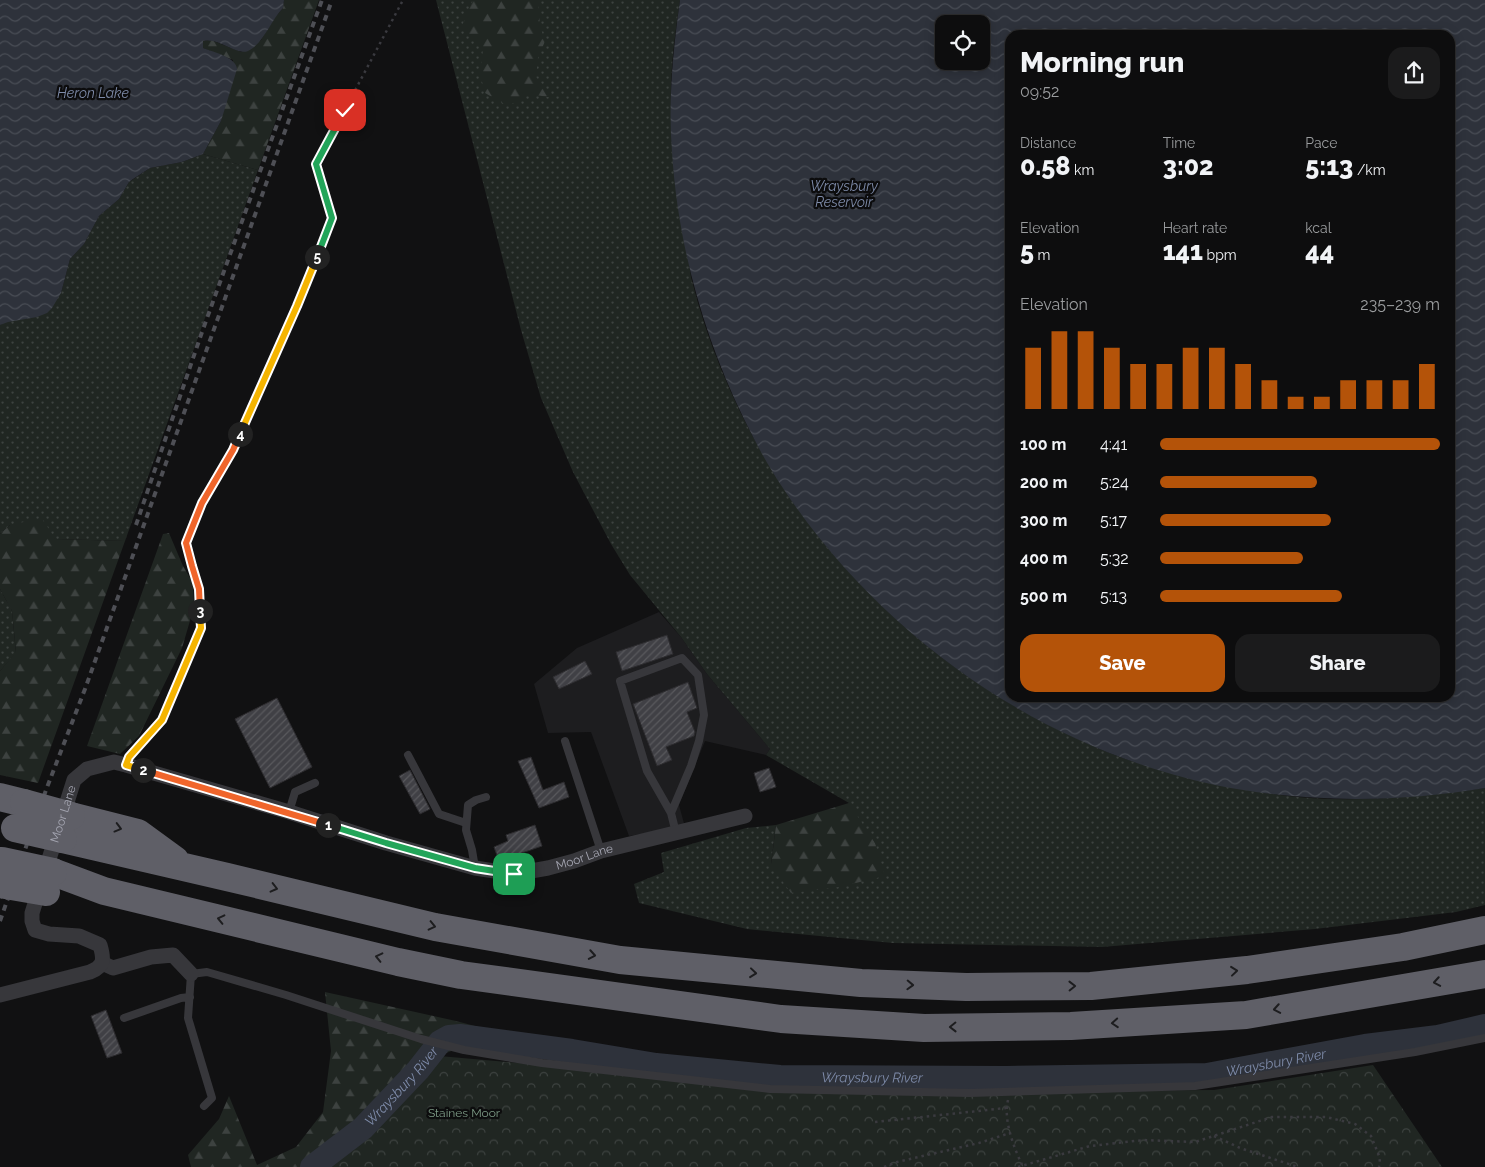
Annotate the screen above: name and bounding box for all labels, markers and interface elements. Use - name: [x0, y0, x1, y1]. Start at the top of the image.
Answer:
- map controls: [935, 15, 990, 70]
- button: locate: [935, 15, 990, 70]
- text: Morning run: [1020, 46, 1184, 79]
- button: share: [1388, 47, 1440, 99]
- text: 09:52: [1020, 82, 1059, 101]
- water label: Heron Lake: [57, 85, 130, 101]
- pin: [324, 89, 366, 131]
- icon: check: [331, 96, 359, 124]
- text: Distance: [1020, 135, 1076, 151]
- text: Time: [1163, 135, 1195, 151]
- text: Pace: [1305, 135, 1337, 151]
- text: 0.58: [1020, 151, 1070, 181]
- text: 3:02: [1163, 151, 1214, 181]
- text: 5:13: [1305, 151, 1353, 181]
- text: km: [1070, 162, 1094, 178]
- text: /km: [1353, 162, 1386, 178]
- water label: Wraysbury Reservoir: [810, 178, 879, 210]
- text: Elevation: [1020, 220, 1079, 236]
- text: Heart rate: [1163, 220, 1227, 236]
- text: kcal: [1305, 220, 1332, 236]
- text: 5: [1020, 236, 1034, 266]
- text: 141: [1163, 236, 1203, 266]
- text: 44: [1305, 236, 1334, 266]
- pin: 5: [304, 244, 330, 270]
- text: m: [1034, 247, 1050, 263]
- text: bpm: [1203, 247, 1237, 263]
- text: 5: [314, 249, 321, 265]
- text: Elevation: [1020, 295, 1088, 314]
- text: 235–239 m: [1360, 295, 1440, 314]
- pin: 4: [228, 422, 252, 446]
- text: 4: [237, 426, 245, 442]
- text: 100 m: [1020, 435, 1066, 454]
- text: 4:41: [1100, 435, 1127, 454]
- text: 200 m: [1020, 473, 1067, 492]
- text: 5:24: [1100, 473, 1129, 492]
- text: 300 m: [1020, 511, 1067, 530]
- text: 5:17: [1100, 511, 1127, 530]
- text: 400 m: [1020, 549, 1068, 568]
- text: 5:32: [1100, 549, 1129, 568]
- text: 500 m: [1020, 587, 1067, 606]
- text: 5:13: [1100, 587, 1127, 606]
- pin: 3: [188, 598, 212, 624]
- text: 3: [197, 603, 204, 619]
- button: Save: [1020, 634, 1225, 692]
- button: Share: [1235, 634, 1440, 692]
- pin: 2: [130, 758, 156, 782]
- text: 2: [140, 762, 147, 778]
- street label: Moor Lane: [48, 784, 79, 844]
- pin: 1: [316, 812, 340, 838]
- text: 1: [325, 817, 332, 833]
- one-way arrow: [113, 822, 122, 833]
- street label: Moor Lane: [554, 841, 614, 873]
- pin: [493, 853, 535, 895]
- icon: arrive: [500, 860, 528, 888]
- one-way arrow: [269, 882, 278, 893]
- one-way arrow: [217, 914, 226, 925]
- one-way arrow: [427, 921, 436, 931]
- one-way arrow: [587, 950, 596, 960]
- one-way arrow: [375, 952, 384, 963]
- one-way arrow: [1230, 966, 1238, 977]
- one-way arrow: [750, 967, 758, 978]
- one-way arrow: [1433, 976, 1441, 986]
- one-way arrow: [906, 980, 914, 991]
- one-way arrow: [1068, 981, 1076, 991]
- one-way arrow: [1272, 1004, 1281, 1014]
- one-way arrow: [1111, 1018, 1119, 1029]
- one-way arrow: [948, 1022, 956, 1032]
- water label: Wraysbury River: [361, 1042, 442, 1129]
- water label: Wraysbury River: [1225, 1045, 1329, 1079]
- water label: Wraysbury River: [821, 1069, 924, 1086]
- park label: Staines Moor: [428, 1106, 501, 1120]

